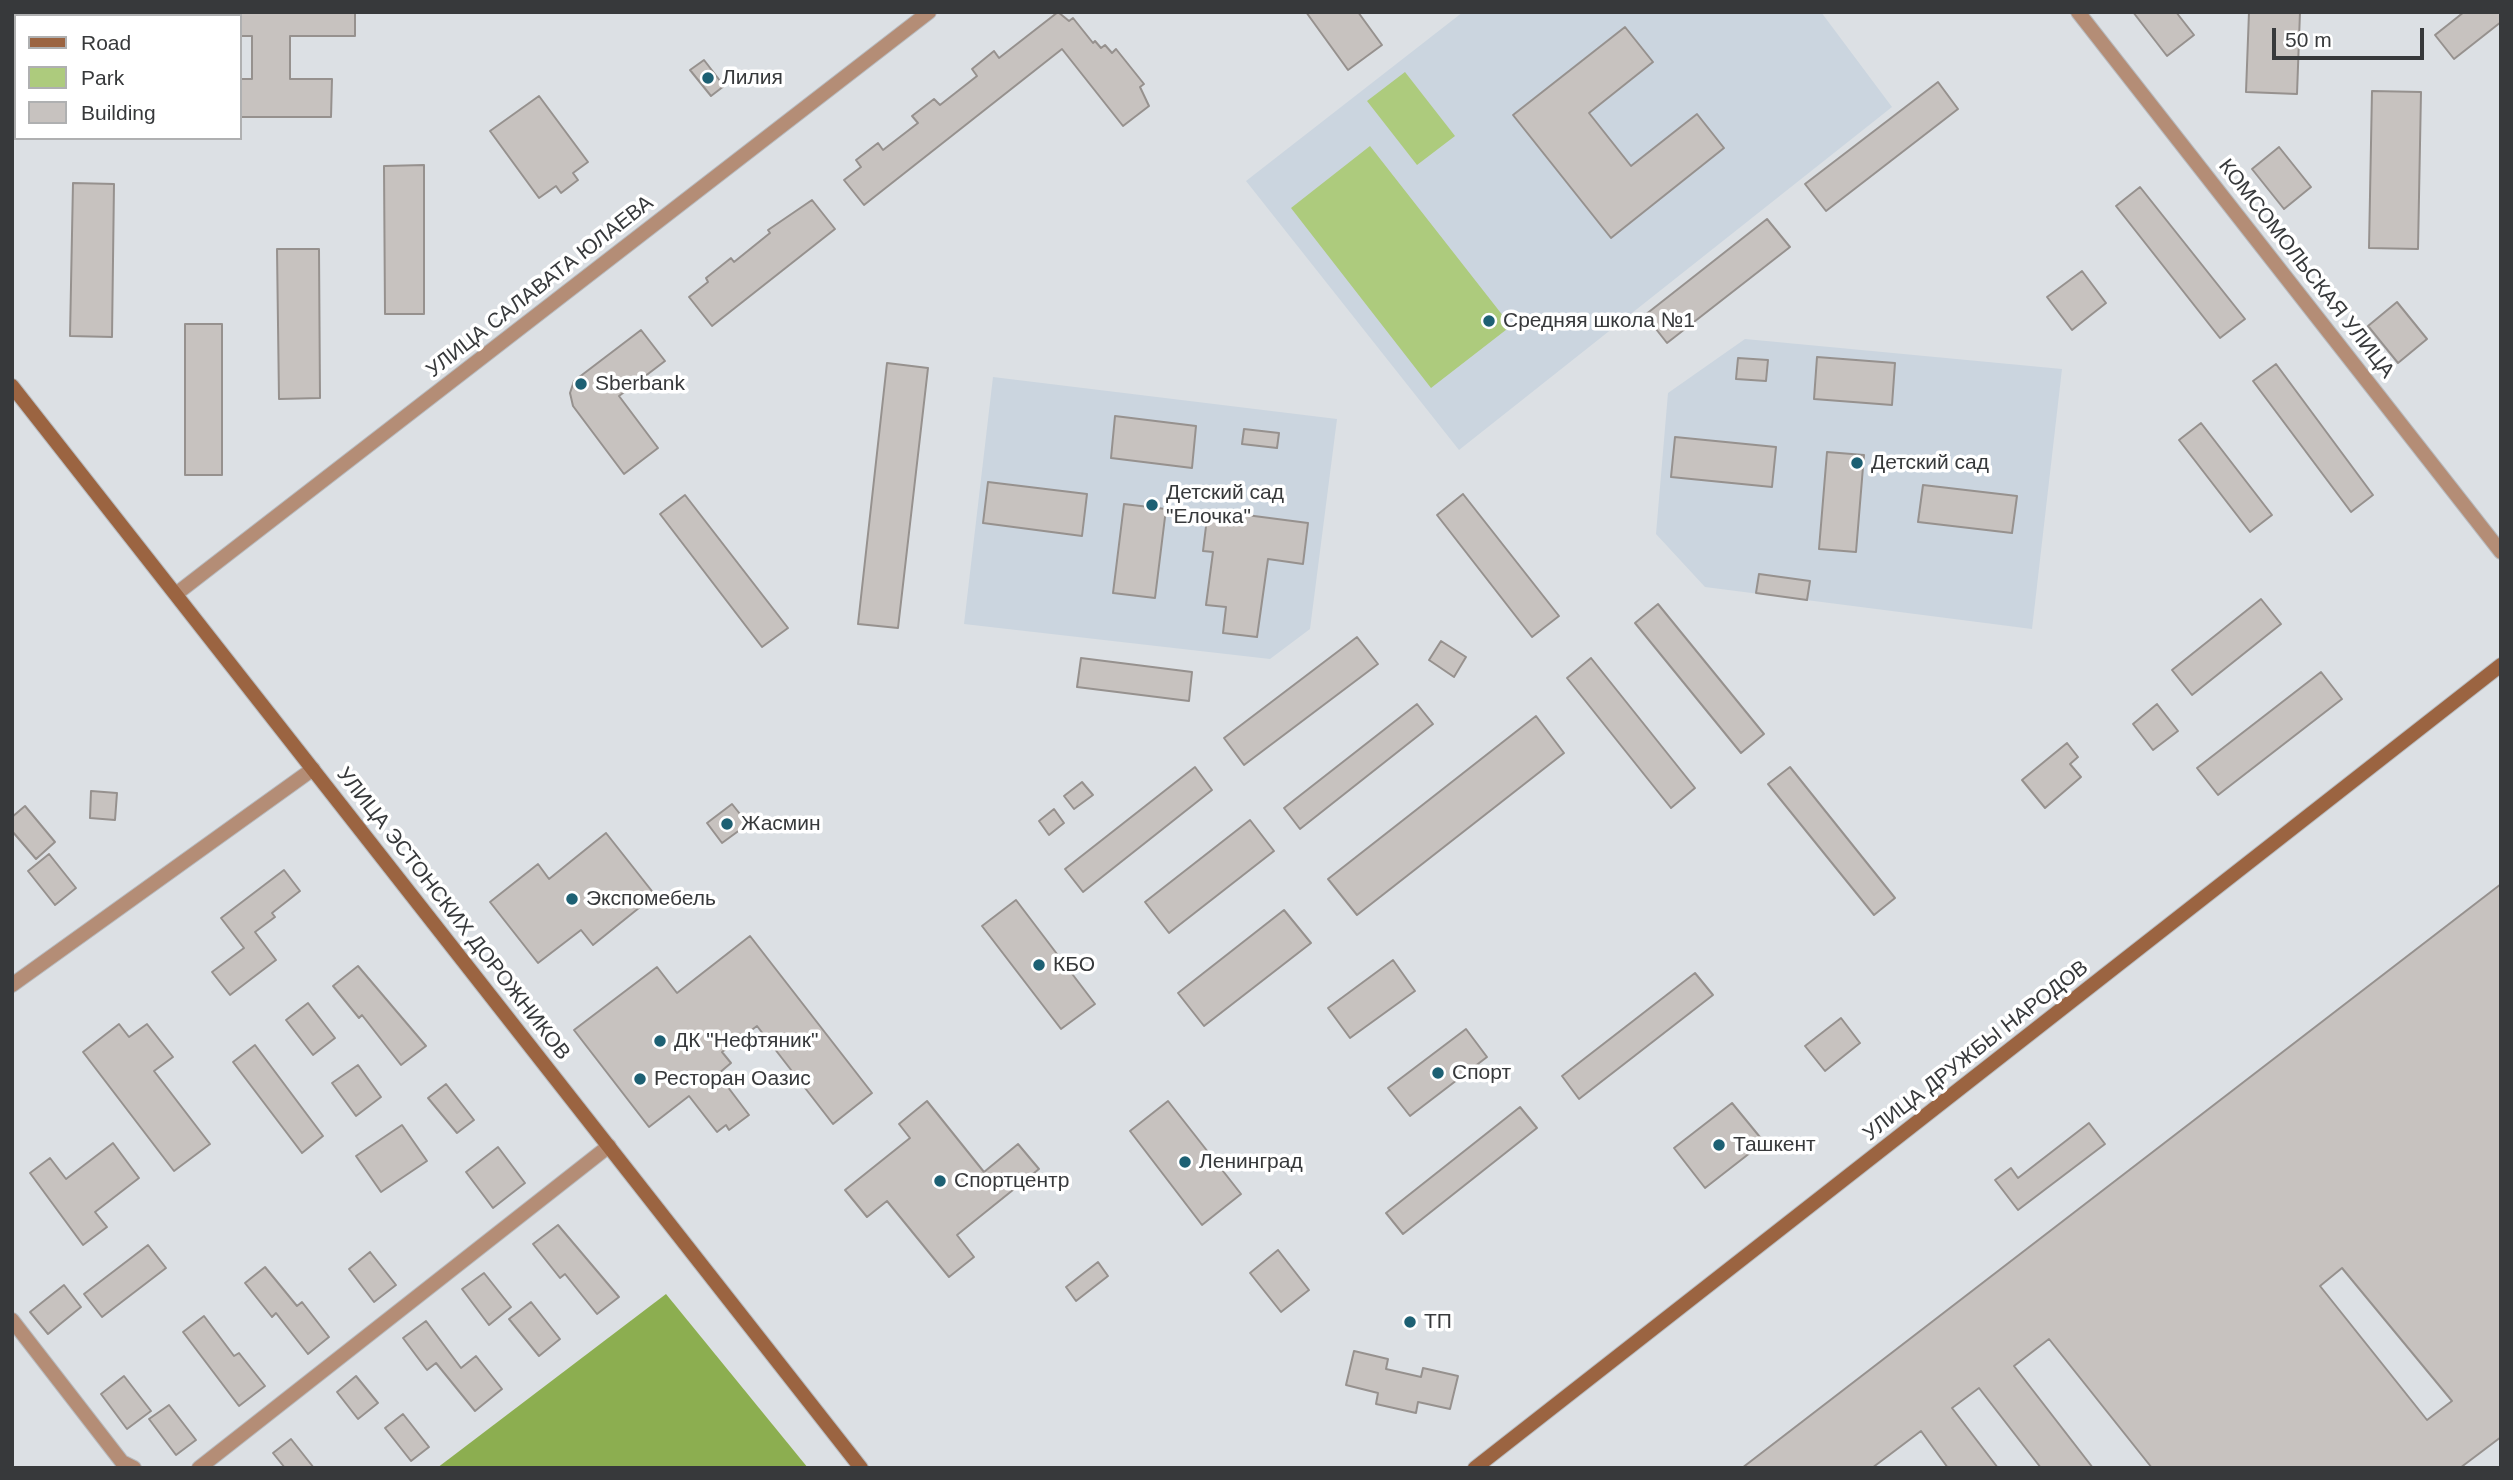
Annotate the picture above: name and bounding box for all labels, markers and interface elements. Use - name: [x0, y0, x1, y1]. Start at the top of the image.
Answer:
- legend: [14, 14, 242, 140]
- scale bar: [2275, 14, 2427, 58]
- text: 50 m: [2285, 28, 2332, 51]
- text: Road: [81, 31, 131, 54]
- place label: Лилия: [722, 65, 783, 91]
- text: Park: [81, 66, 124, 89]
- marker: Лилия: [700, 70, 716, 86]
- text: Building: [81, 101, 156, 124]
- street label: КОМСОМОЛЬСКАЯ УЛИЦА: [2213, 154, 2399, 384]
- street label: УЛИЦА САЛАВАТА ЮЛАЕВА: [422, 191, 658, 383]
- place label: Средняя школа №1: [1503, 308, 1695, 334]
- marker: Средняя школа №1: [1481, 313, 1497, 329]
- place label: Sberbank: [595, 371, 685, 397]
- marker: Sberbank: [573, 376, 589, 392]
- place label: Детский сад: [1871, 450, 1989, 476]
- marker: Детский сад: [1849, 455, 1865, 471]
- place label: Детский сад "Елочка": [1166, 480, 1284, 530]
- marker: Детский сад "Елочка": [1144, 497, 1160, 513]
- street label: УЛИЦА ЭСТОНСКИХ ДОРОЖНИКОВ: [331, 763, 575, 1065]
- place label: Жасмин: [741, 811, 821, 837]
- marker: Жасмин: [719, 816, 735, 832]
- place label: Экспомебель: [586, 886, 716, 912]
- marker: Экспомебель: [564, 891, 580, 907]
- place label: КБО: [1053, 952, 1095, 978]
- street label: УЛИЦА ДРУЖБЫ НАРОДОВ: [1858, 955, 2094, 1147]
- marker: КБО: [1031, 957, 1047, 973]
- place label: ДК "Нефтяник": [674, 1028, 818, 1054]
- marker: ДК "Нефтяник": [652, 1033, 668, 1049]
- place label: Спорт: [1452, 1060, 1511, 1086]
- marker: Спорт: [1430, 1065, 1446, 1081]
- place label: Ресторан Оазис: [654, 1066, 811, 1092]
- marker: Ресторан Оазис: [632, 1071, 648, 1087]
- place label: Ташкент: [1733, 1132, 1816, 1158]
- marker: Ташкент: [1711, 1137, 1727, 1153]
- place label: Ленинград: [1199, 1149, 1303, 1175]
- marker: Ленинград: [1177, 1154, 1193, 1170]
- place label: Спортцентр: [954, 1168, 1069, 1194]
- marker: Спортцентр: [932, 1173, 948, 1189]
- place label: ТП: [1424, 1309, 1452, 1335]
- marker: ТП: [1402, 1314, 1418, 1330]

